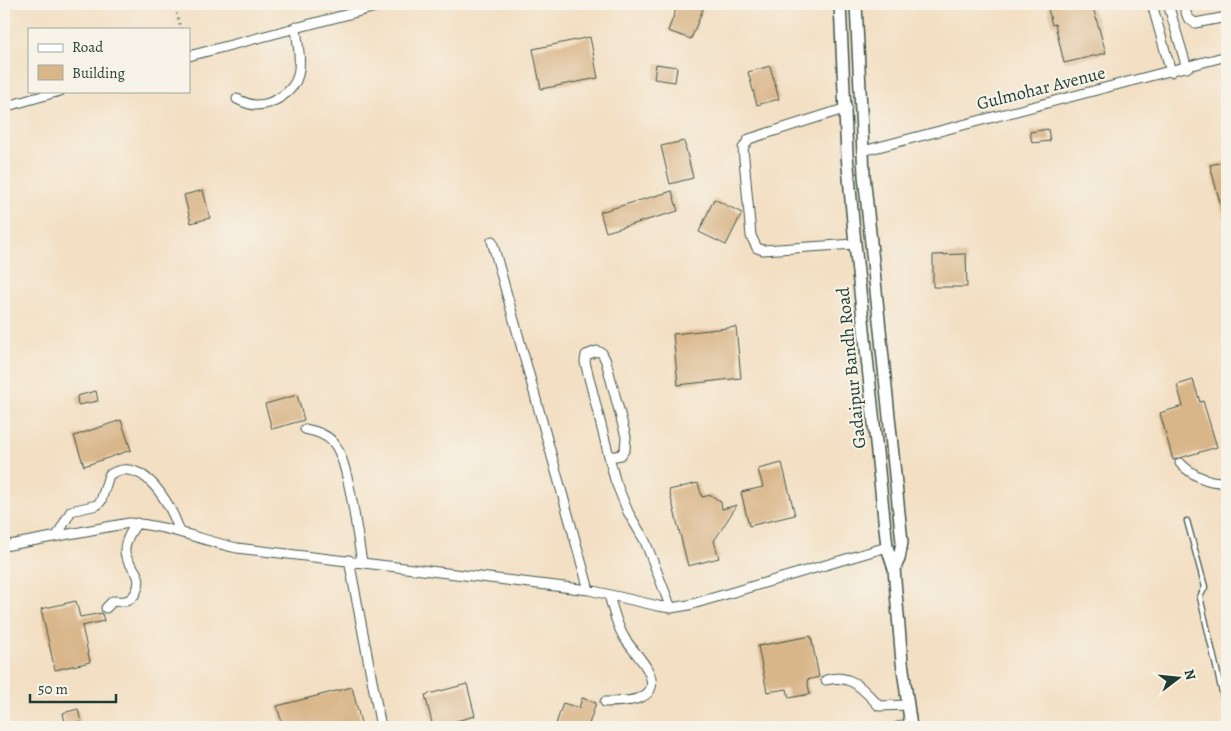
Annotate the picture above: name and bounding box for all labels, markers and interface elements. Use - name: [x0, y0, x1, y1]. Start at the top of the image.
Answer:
- legend: [28, 28, 190, 92]
- text: Road: [72, 37, 104, 57]
- street label: Gulmohar Avenue: [974, 60, 1108, 116]
- text: Building: [72, 63, 125, 83]
- street label: Gadaipur Bandh Road: [831, 286, 871, 450]
- north arrow: [1154, 654, 1204, 704]
- text: N: [1179, 667, 1201, 682]
- scale bar: [30, 671, 116, 703]
- text: 50 m: [38, 679, 68, 699]

